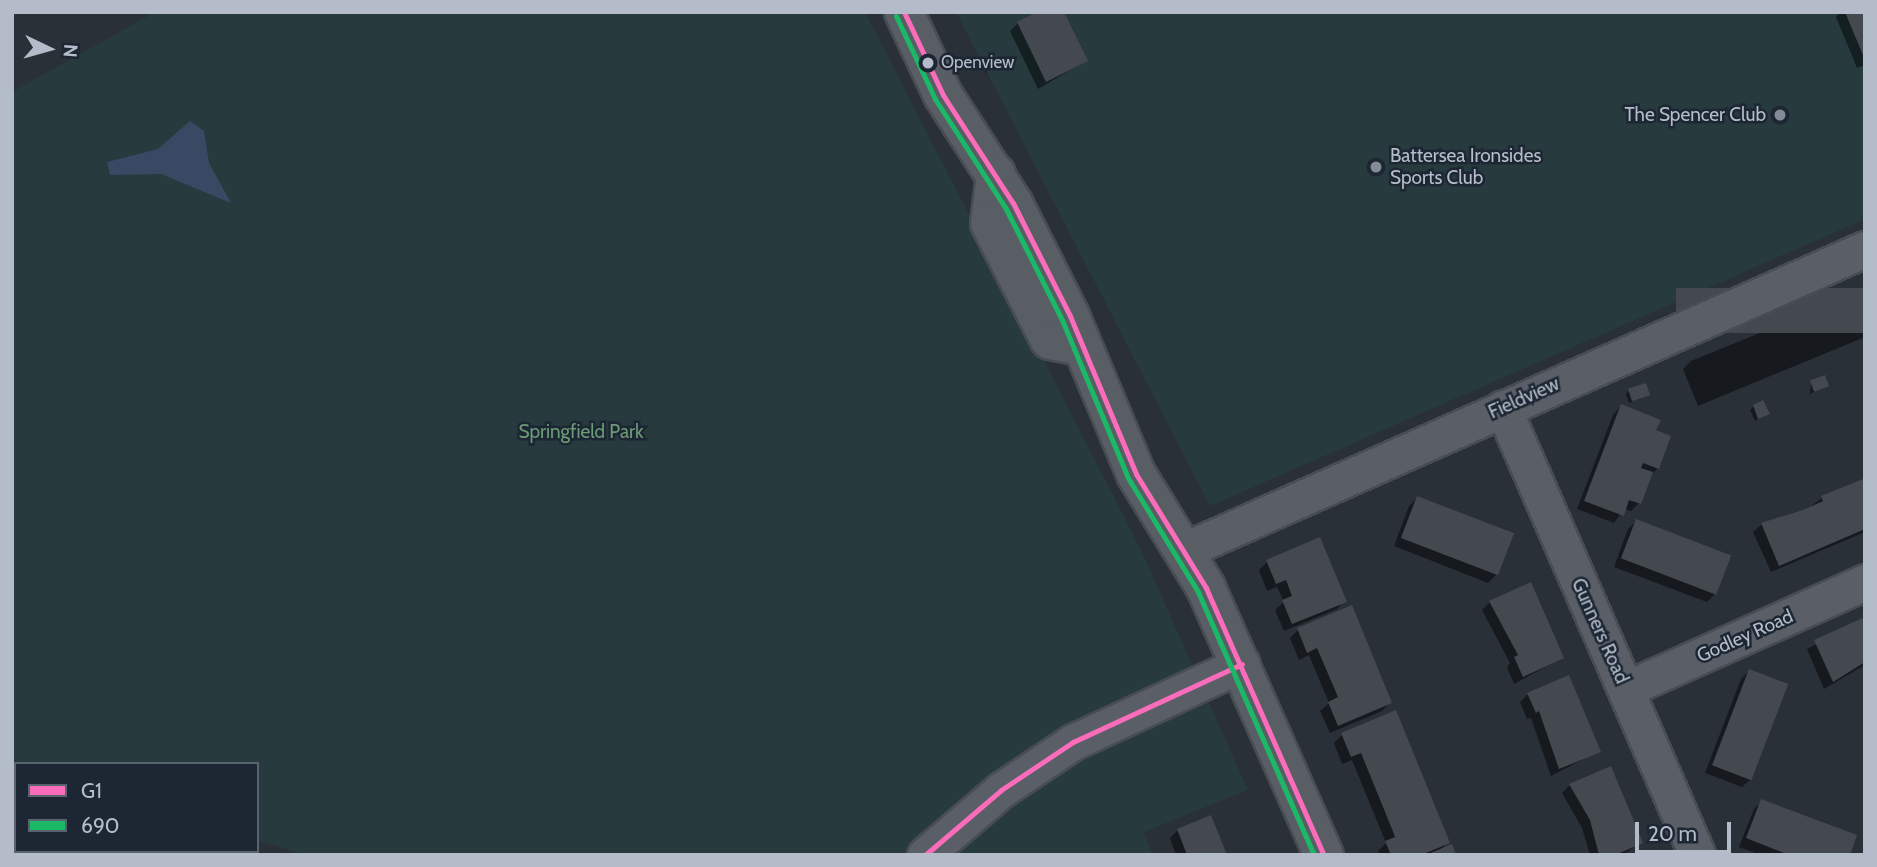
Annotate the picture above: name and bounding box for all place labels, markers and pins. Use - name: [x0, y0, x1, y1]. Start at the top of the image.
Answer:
- place label: Openview: [941, 53, 1014, 73]
- marker: Openview: [921, 56, 935, 70]
- place label: The Spencer Club: [1625, 104, 1766, 126]
- marker: The Spencer Club: [1772, 107, 1788, 123]
- place label: Battersea Ironsides Sports Club: [1390, 145, 1541, 189]
- marker: Battersea Ironsides Sports Club: [1368, 159, 1384, 175]

